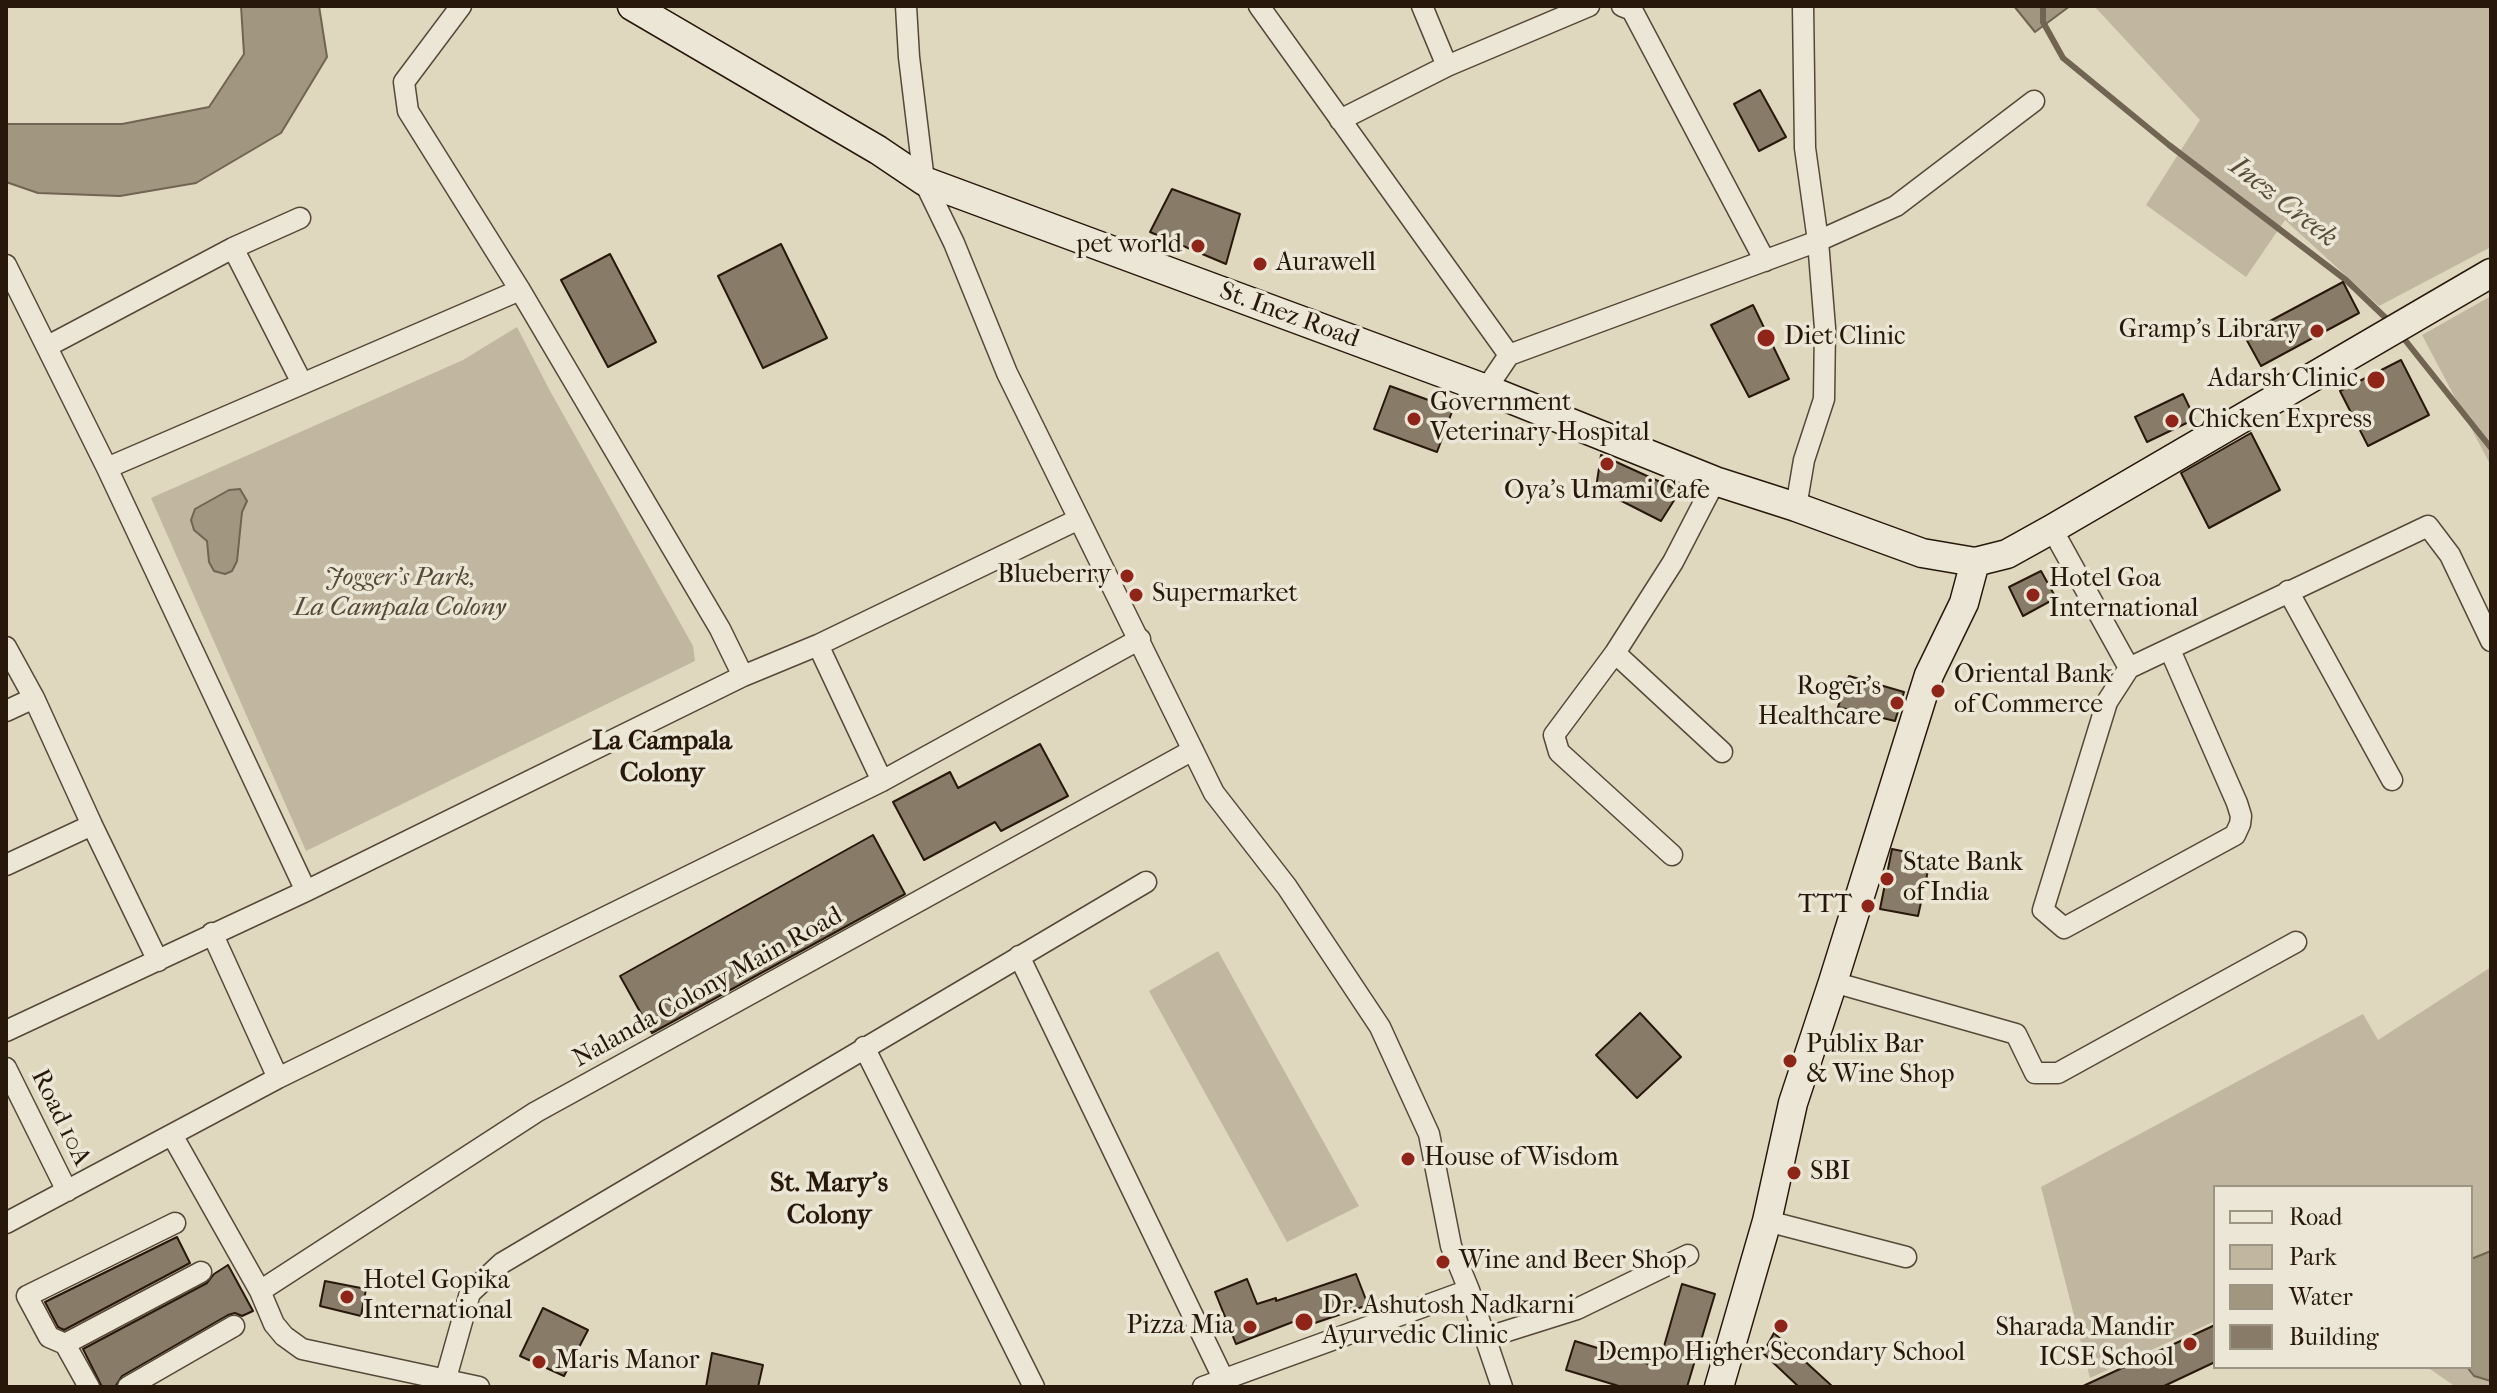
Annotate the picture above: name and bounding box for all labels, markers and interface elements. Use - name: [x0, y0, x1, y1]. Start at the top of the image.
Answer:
- water label: Inez Creek: [2222, 150, 2344, 256]
- place label: pet world: [1076, 230, 1182, 262]
- marker: pet world: [1189, 237, 1207, 255]
- place label: Aurawell: [1276, 248, 1376, 280]
- marker: Aurawell: [1251, 255, 1269, 273]
- street label: St. Inez Road: [1215, 276, 1363, 356]
- place label: Gramp's Library: [2119, 315, 2301, 347]
- place label: Diet Clinic: [1784, 322, 1905, 354]
- marker: Gramp's Library: [2308, 322, 2326, 340]
- marker: Diet Clinic: [1755, 327, 1777, 349]
- place label: Adarsh Clinic: [2208, 364, 2358, 396]
- marker: Adarsh Clinic: [2365, 369, 2387, 391]
- place label: Government Veterinary Hospital: [1430, 388, 1650, 450]
- place label: Chicken Express: [2188, 405, 2372, 437]
- marker: Government Veterinary Hospital: [1405, 410, 1423, 428]
- marker: Chicken Express: [2163, 412, 2181, 430]
- marker: Oya's Umami Cafe: [1598, 455, 1616, 473]
- place label: Oya's Umami Cafe: [1504, 476, 1710, 508]
- place label: Blueberry: [997, 560, 1111, 592]
- park label: Jogger's Park, La Campala Colony: [294, 563, 506, 624]
- place label: Hotel Goa International: [2049, 564, 2198, 626]
- marker: Blueberry: [1118, 567, 1136, 585]
- place label: Supermarket: [1152, 579, 1298, 611]
- marker: Supermarket: [1127, 586, 1145, 604]
- marker: Hotel Goa International: [2024, 586, 2042, 604]
- place label: Oriental Bank of Commerce: [1954, 660, 2112, 722]
- place label: Roger's Healthcare: [1758, 672, 1881, 734]
- marker: Oriental Bank of Commerce: [1929, 682, 1947, 700]
- marker: Roger's Healthcare: [1888, 694, 1906, 712]
- district label: La Campala Colony: [592, 725, 732, 791]
- place label: State Bank of India: [1903, 848, 2023, 910]
- marker: State Bank of India: [1878, 870, 1896, 888]
- place label: TTT: [1798, 890, 1852, 922]
- marker: TTT: [1859, 897, 1877, 915]
- street label: Nalanda Colony Main Road: [568, 901, 848, 1075]
- place label: Publix Bar & Wine Shop: [1806, 1030, 1955, 1092]
- marker: Publix Bar & Wine Shop: [1781, 1052, 1799, 1070]
- street label: Road 10A: [23, 1065, 97, 1171]
- place label: House of Wisdom: [1424, 1143, 1619, 1175]
- marker: House of Wisdom: [1399, 1150, 1417, 1168]
- place label: SBI: [1810, 1157, 1850, 1189]
- marker: SBI: [1785, 1164, 1803, 1182]
- district label: St. Mary's Colony: [770, 1167, 888, 1233]
- legend: [2213, 1185, 2473, 1369]
- text: Road: [2289, 1203, 2342, 1231]
- text: Park: [2289, 1243, 2337, 1271]
- place label: Wine and Beer Shop: [1459, 1246, 1687, 1278]
- marker: Wine and Beer Shop: [1434, 1253, 1452, 1271]
- place label: Hotel Gopika International: [363, 1266, 512, 1328]
- text: Water: [2289, 1283, 2353, 1311]
- marker: Hotel Gopika International: [338, 1288, 356, 1306]
- place label: Dr. Ashutosh Nadkarni Ayurvedic Clinic: [1322, 1291, 1575, 1352]
- place label: Pizza Mia: [1127, 1311, 1234, 1343]
- marker: Dr. Ashutosh Nadkarni Ayurvedic Clinic: [1293, 1311, 1315, 1333]
- place label: Sharada Mandir ICSE School: [1995, 1313, 2174, 1374]
- marker: Dempo Higher Secondary School: [1772, 1317, 1790, 1335]
- marker: Pizza Mia: [1241, 1318, 1259, 1336]
- text: Building: [2289, 1323, 2379, 1351]
- marker: Sharada Mandir ICSE School: [2181, 1335, 2199, 1353]
- place label: Dempo Higher Secondary School: [1597, 1338, 1965, 1370]
- place label: Maris Manor: [555, 1346, 700, 1378]
- marker: Maris Manor: [530, 1353, 548, 1371]

